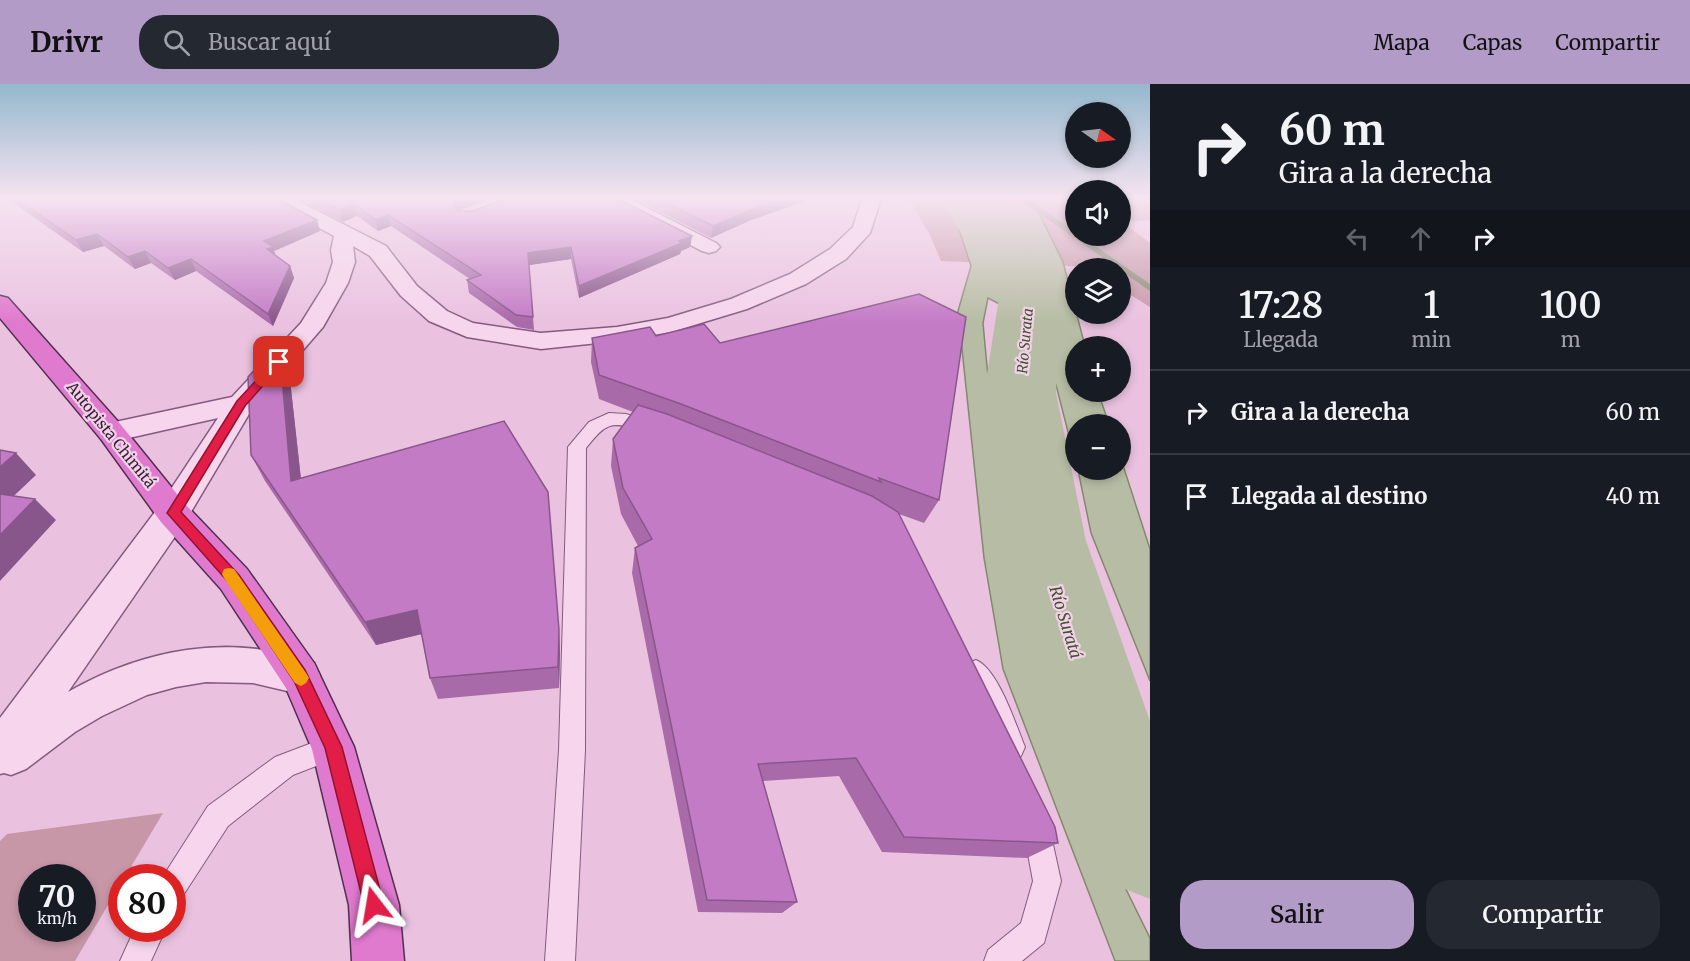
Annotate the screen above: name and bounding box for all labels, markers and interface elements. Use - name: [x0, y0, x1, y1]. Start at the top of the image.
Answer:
- search box: [139, 15, 559, 69]
- text: Drivr: [30, 24, 103, 60]
- icon: search: [160, 26, 193, 59]
- text: Buscar aquí: [208, 28, 331, 56]
- text: Mapa: [1373, 29, 1430, 56]
- text: Capas: [1463, 29, 1522, 56]
- text: Compartir: [1555, 29, 1660, 56]
- north arrow: [1065, 102, 1131, 168]
- map controls: [1065, 102, 1131, 480]
- text: 60 m: [1279, 104, 1385, 156]
- icon: right: [1180, 108, 1258, 186]
- text: Gira a la derecha: [1279, 156, 1492, 190]
- button: sound: [1065, 180, 1131, 246]
- icon: left: [1341, 222, 1374, 255]
- icon: ahead: [1404, 222, 1437, 255]
- icon: right: [1467, 222, 1500, 255]
- button: layers: [1065, 258, 1131, 324]
- text: 17:28: [1238, 283, 1323, 328]
- text: 1: [1423, 283, 1440, 328]
- text: 100: [1540, 283, 1602, 328]
- water label: Río Surata: [1013, 308, 1037, 374]
- text: Llegada: [1243, 327, 1318, 352]
- text: min: [1412, 327, 1451, 352]
- text: m: [1561, 327, 1581, 352]
- pin: [253, 336, 304, 387]
- button: +: [1065, 336, 1131, 402]
- icon: arrive: [262, 345, 295, 378]
- street label: Autopista Chimitá: [62, 377, 160, 491]
- icon: right: [1180, 396, 1213, 429]
- text: Gira a la derecha: [1231, 398, 1409, 426]
- text: 60 m: [1606, 398, 1660, 426]
- button: −: [1065, 414, 1131, 480]
- icon: arrive: [1180, 480, 1213, 513]
- text: Llegada al destino: [1231, 482, 1427, 510]
- text: 40 m: [1605, 482, 1660, 510]
- water label: Río Suratá: [1045, 583, 1087, 661]
- speed limit sign: 80: [108, 864, 186, 942]
- position arrow: [342, 873, 406, 937]
- text: 70: [39, 877, 75, 915]
- button: Salir: [1180, 880, 1414, 949]
- button: Compartir: [1426, 880, 1660, 949]
- text: km/h: [37, 909, 77, 928]

